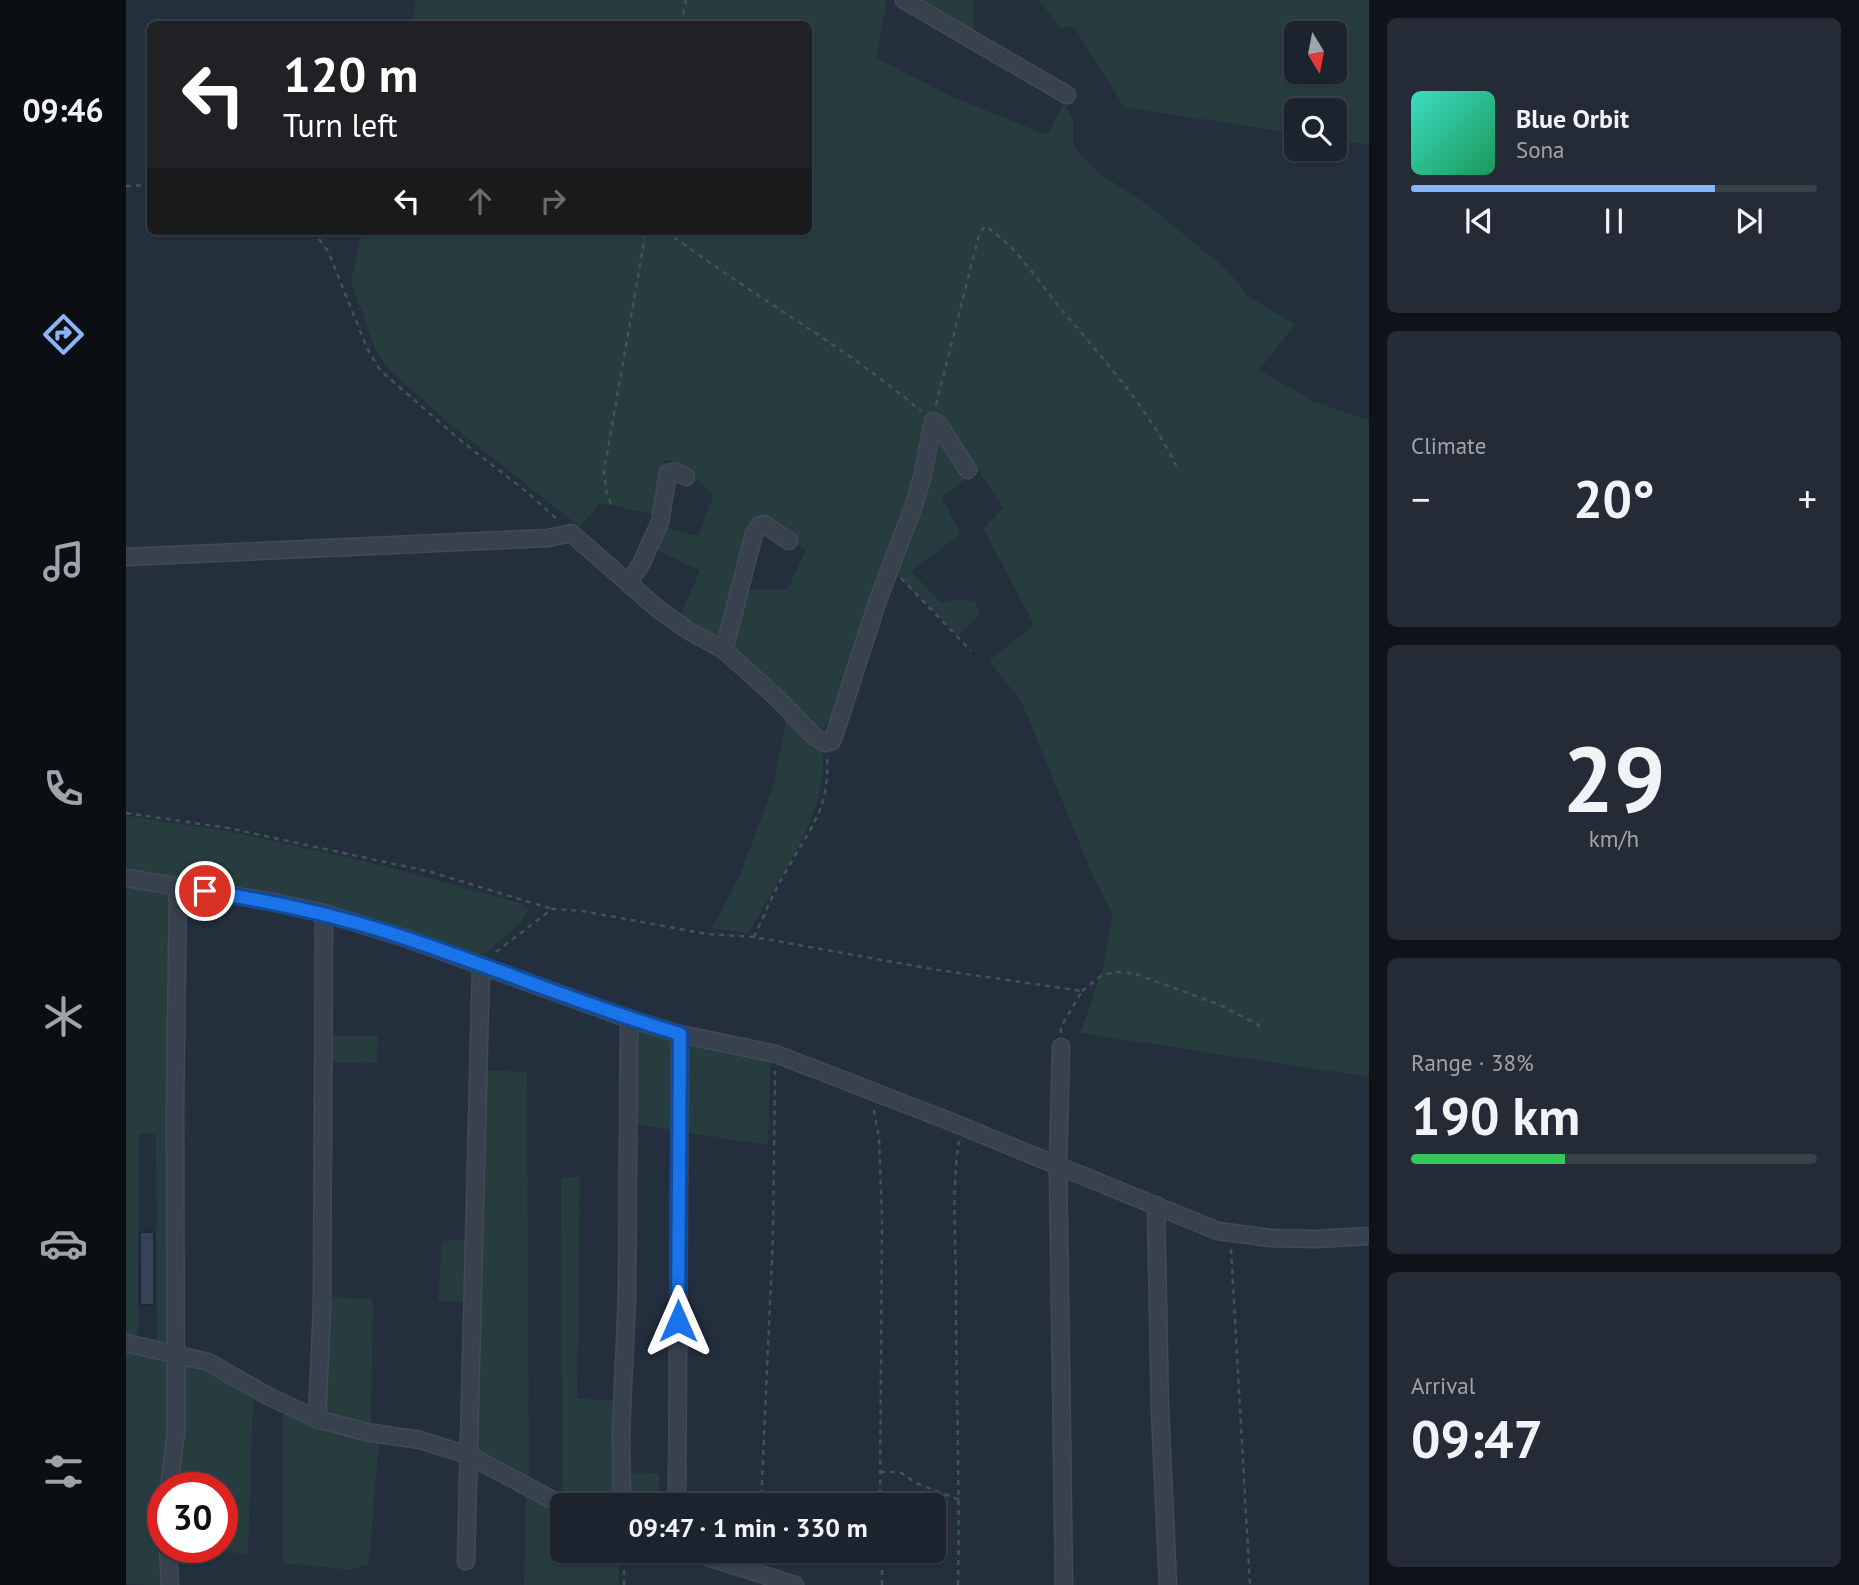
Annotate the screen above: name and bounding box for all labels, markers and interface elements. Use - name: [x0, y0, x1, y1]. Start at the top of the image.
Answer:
- north arrow: [1284, 21, 1348, 84]
- map controls: [1284, 21, 1347, 161]
- text: 120 m: [283, 42, 418, 106]
- icon: left: [168, 49, 259, 140]
- text: 09:46: [22, 89, 104, 131]
- button: search: [1284, 98, 1347, 161]
- text: Blue Orbit: [1516, 102, 1629, 135]
- text: Turn left: [283, 104, 398, 146]
- text: Sona: [1516, 135, 1565, 164]
- icon: left: [388, 182, 426, 220]
- icon: ahead: [461, 182, 499, 220]
- icon: right: [534, 182, 572, 220]
- icon: previous: [1460, 202, 1498, 240]
- icon: pause: [1595, 202, 1633, 240]
- icon: next: [1730, 202, 1768, 240]
- icon: directions: [39, 310, 88, 359]
- text: Climate: [1411, 431, 1486, 460]
- text: 20°: [1573, 465, 1655, 532]
- text: −: [1411, 474, 1430, 523]
- text: +: [1798, 474, 1817, 523]
- icon: music: [39, 537, 88, 586]
- text: 29: [1562, 719, 1666, 837]
- icon: phone: [39, 764, 88, 813]
- text: km/h: [1589, 824, 1639, 853]
- pin: [175, 861, 235, 921]
- icon: arrive: [186, 872, 224, 910]
- icon: climate: [39, 992, 88, 1041]
- text: Range · 38%: [1411, 1048, 1534, 1077]
- text: 190 km: [1411, 1082, 1580, 1149]
- icon: car: [39, 1219, 88, 1268]
- position arrow: [641, 1284, 715, 1358]
- text: Arrival: [1411, 1371, 1475, 1400]
- text: 09:47: [1411, 1405, 1543, 1472]
- icon: filters: [39, 1447, 88, 1496]
- speed limit sign: 30: [147, 1472, 238, 1563]
- text: 09:47 · 1 min · 330 m: [628, 1511, 868, 1544]

